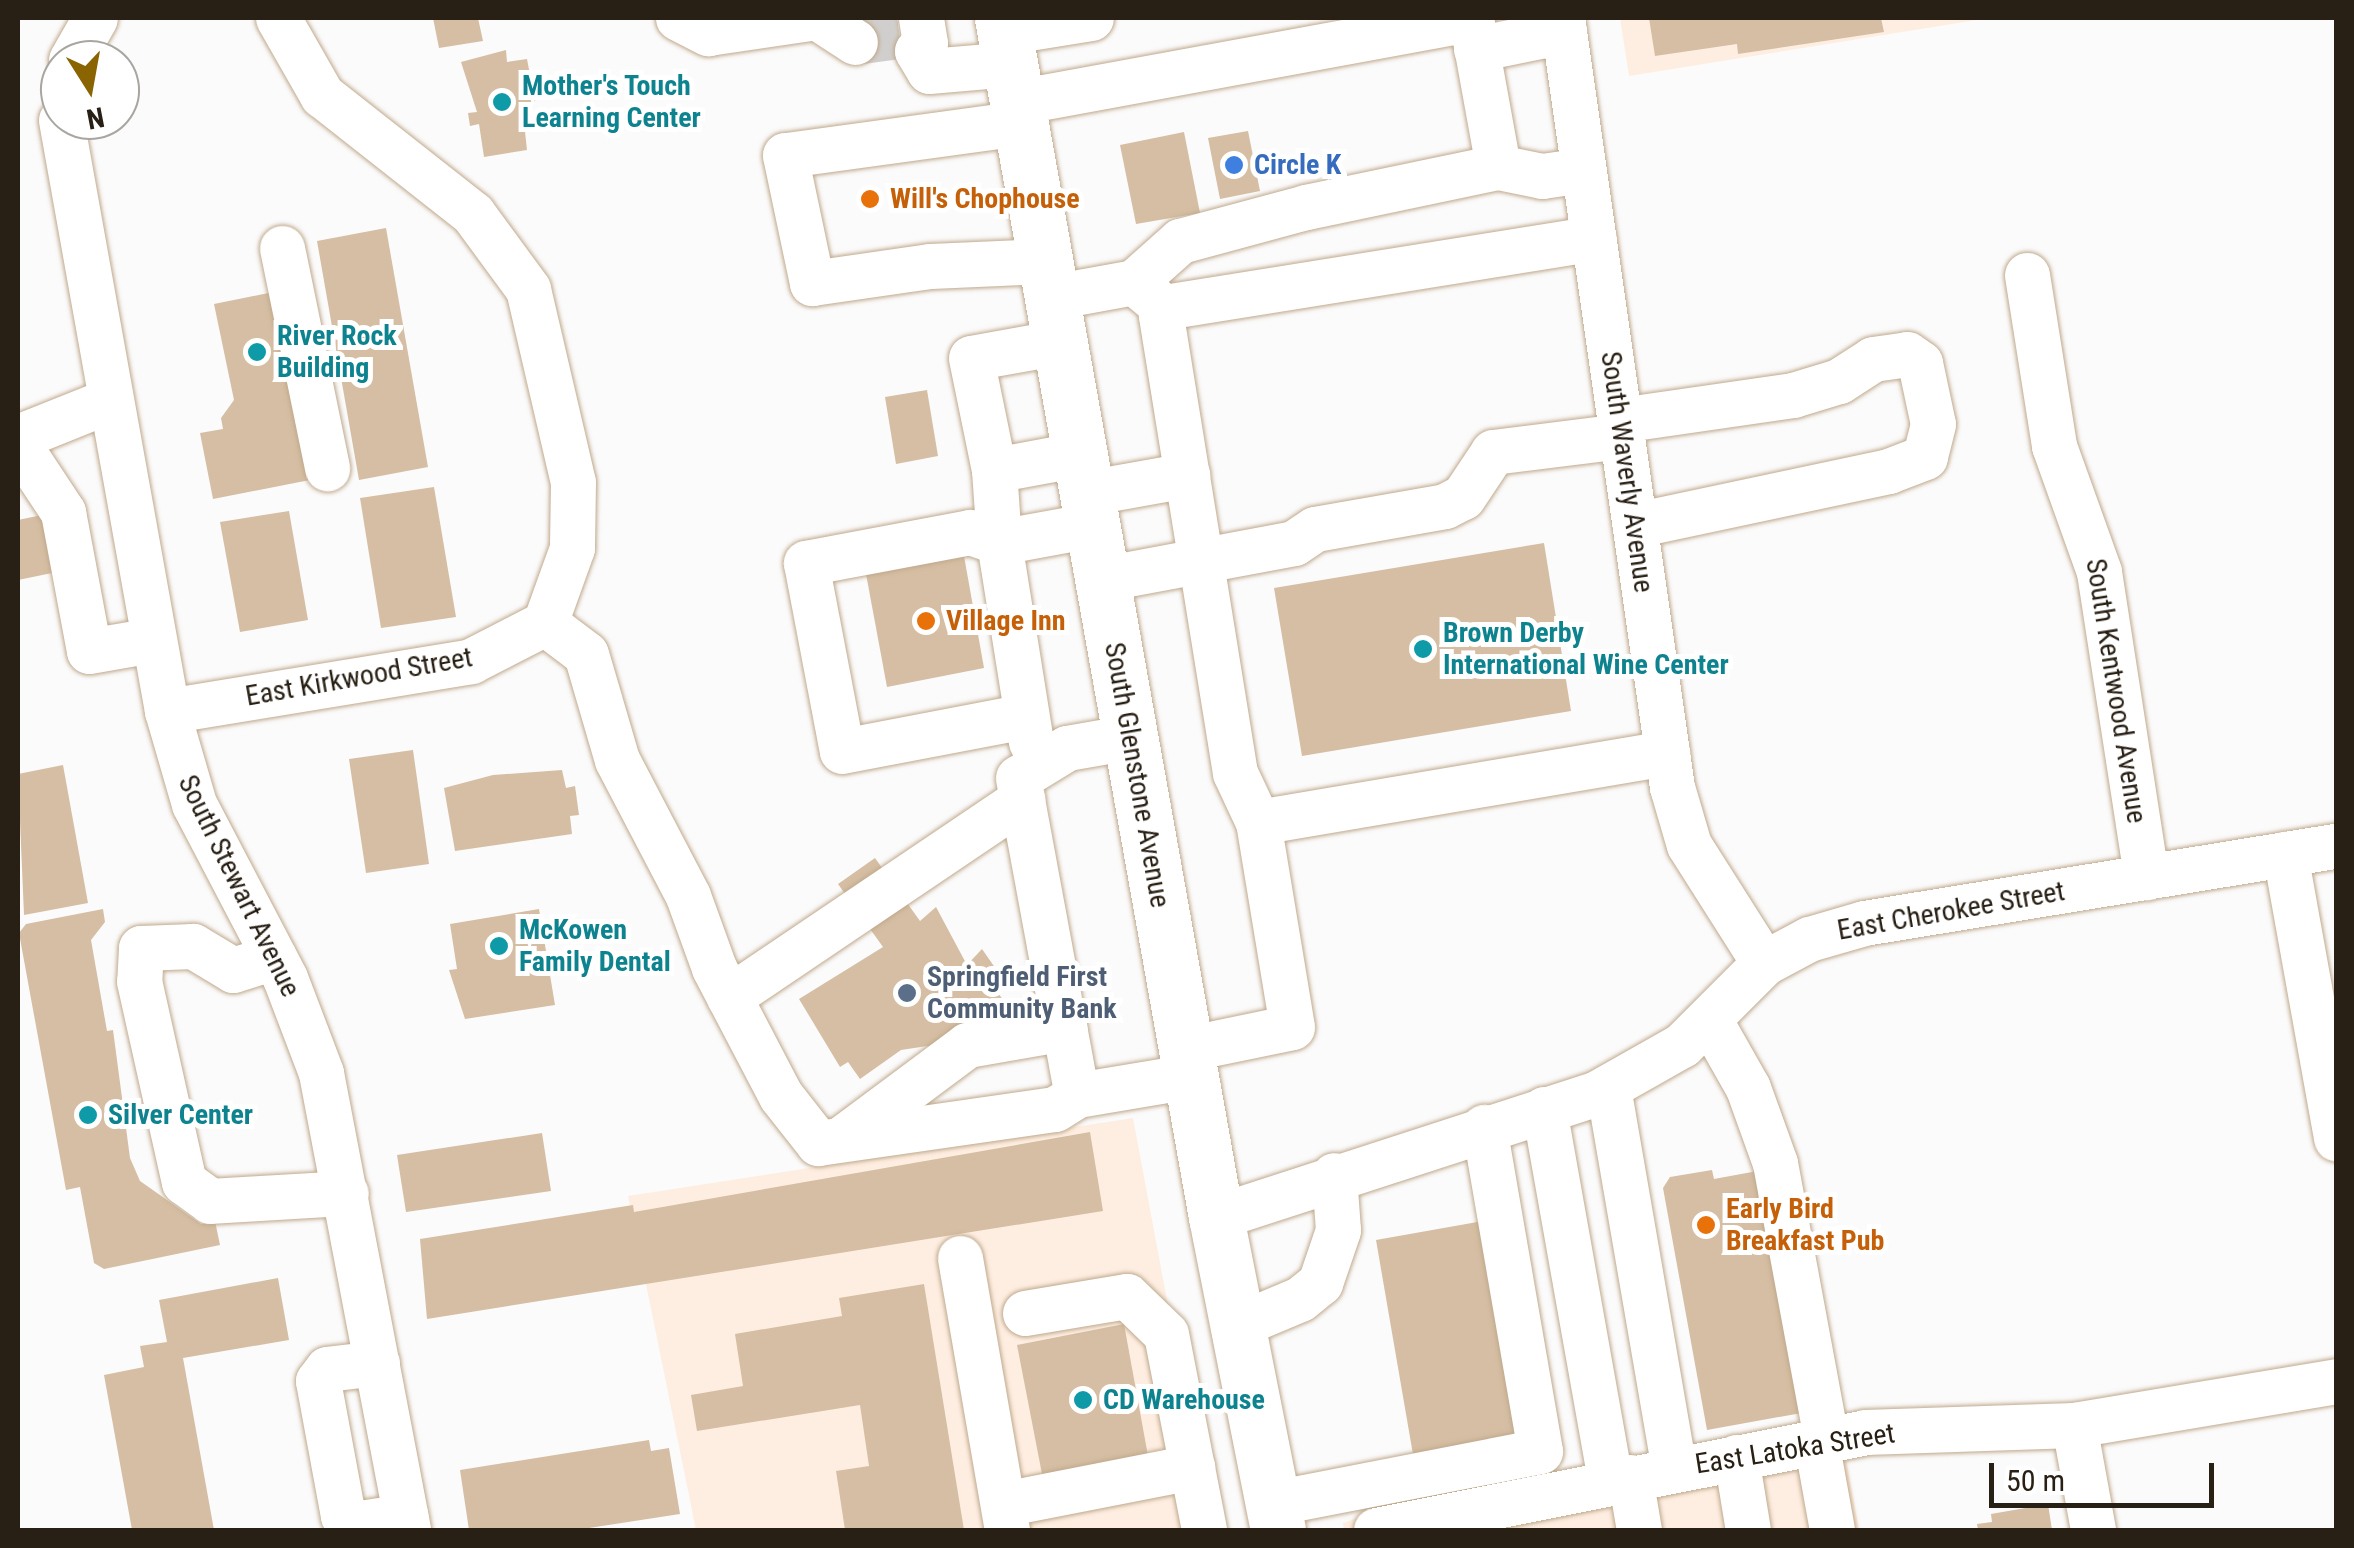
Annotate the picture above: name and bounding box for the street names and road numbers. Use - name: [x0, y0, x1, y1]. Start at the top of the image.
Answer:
- street label: South Waverly Avenue: [1593, 349, 1661, 595]
- street label: South Kentwood Avenue: [2078, 556, 2154, 826]
- street label: East Kirkwood Street: [243, 640, 475, 714]
- street label: South Glenstone Avenue: [1097, 640, 1177, 910]
- street label: South Stewart Avenue: [171, 770, 307, 1002]
- street label: East Cherokee Street: [1835, 874, 2067, 948]
- street label: East Latoka Street: [1693, 1417, 1897, 1481]

